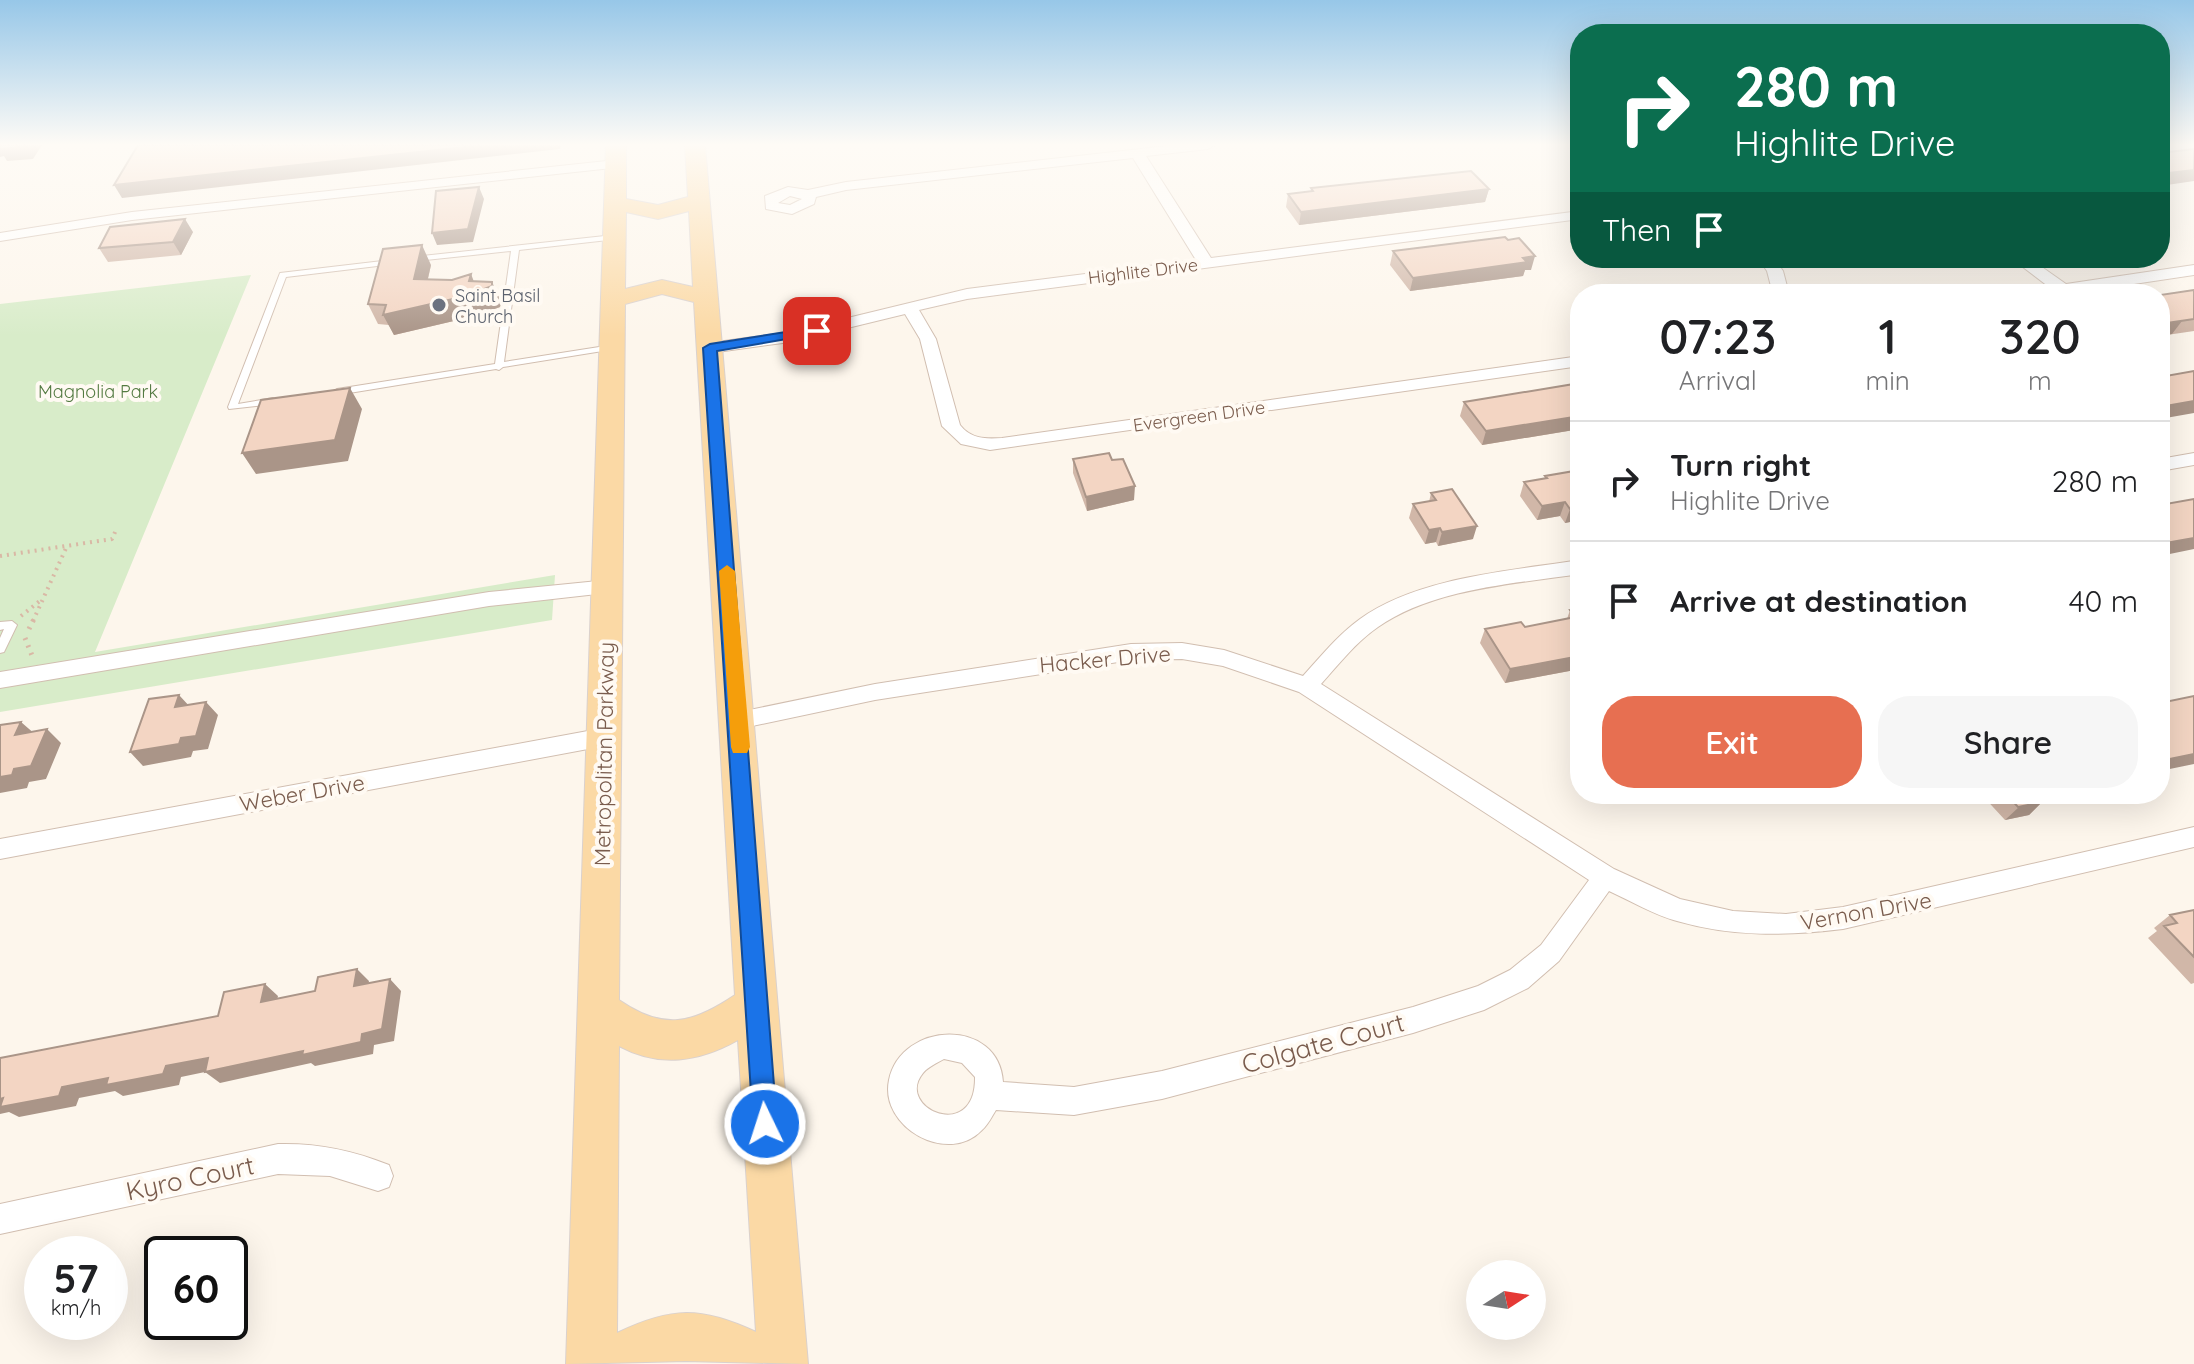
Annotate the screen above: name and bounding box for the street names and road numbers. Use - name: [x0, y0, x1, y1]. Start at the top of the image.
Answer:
- street label: Highlite Drive: [1087, 253, 1199, 289]
- street label: Evergreen Drive: [1132, 395, 1266, 437]
- street label: Hacker Drive: [1038, 639, 1172, 679]
- street label: Metropolitan Parkway: [588, 642, 620, 866]
- street label: Weber Drive: [237, 768, 367, 818]
- street label: Vernon Drive: [1798, 886, 1934, 936]
- street label: Colgate Court: [1238, 1005, 1408, 1081]
- street label: Kyro Court: [123, 1148, 257, 1208]

